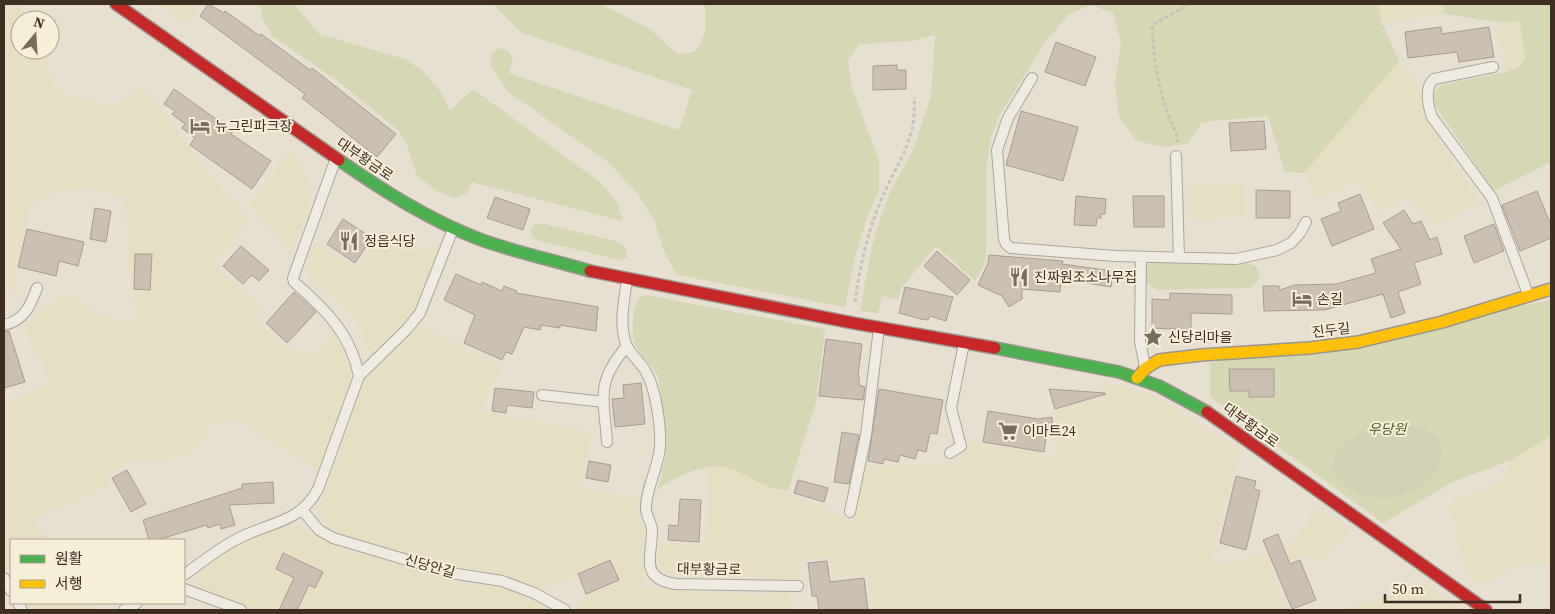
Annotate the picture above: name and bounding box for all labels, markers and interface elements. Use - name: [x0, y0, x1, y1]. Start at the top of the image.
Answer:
- north arrow: [10, 10, 60, 60]
- text: N: [31, 12, 47, 34]
- hotel icon: 뉴그린파크장: [189, 115, 211, 137]
- place label: 뉴그린파크장: [215, 116, 292, 136]
- street label: 대부황금로: [333, 133, 397, 185]
- restaurant icon: 정읍식당: [338, 230, 360, 252]
- place label: 정읍식당: [364, 231, 416, 251]
- restaurant icon: 진짜원조소나무집: [1008, 266, 1030, 288]
- place label: 진짜원조소나무집: [1034, 267, 1137, 287]
- hotel icon: 손길: [1291, 288, 1313, 310]
- place label: 손길: [1317, 289, 1343, 309]
- street label: 진두길: [1311, 318, 1351, 342]
- place icon: 신당리마을: [1142, 326, 1164, 348]
- place label: 신당리마을: [1168, 327, 1233, 347]
- street label: 대부황금로: [1219, 398, 1283, 452]
- park label: 우당원: [1368, 419, 1407, 439]
- supermarket icon: 이마트24: [997, 420, 1019, 442]
- place label: 이마트24: [1023, 421, 1076, 441]
- legend: [10, 539, 185, 604]
- text: 원활: [55, 548, 83, 569]
- street label: 신당안길: [402, 549, 458, 583]
- street label: 대부황금로: [677, 558, 741, 580]
- scale bar: [1385, 572, 1520, 604]
- text: 서행: [55, 573, 83, 594]
- text: 50 m: [1392, 578, 1424, 599]

